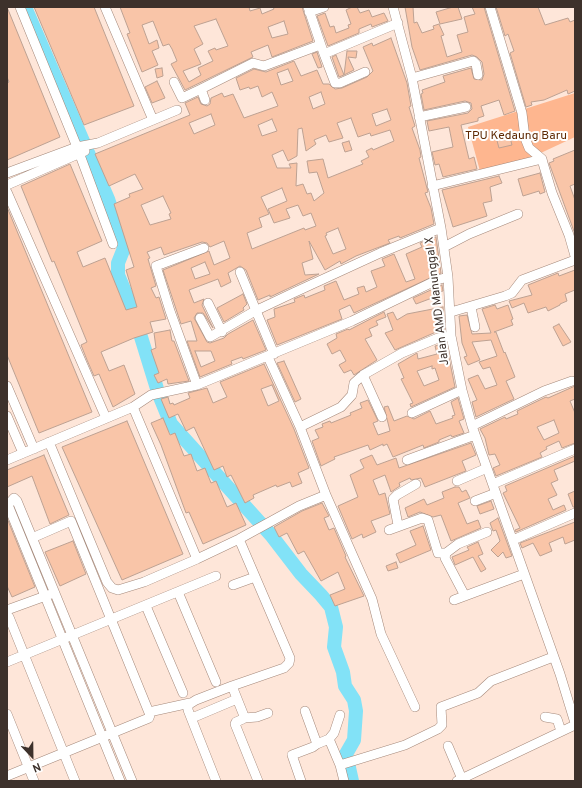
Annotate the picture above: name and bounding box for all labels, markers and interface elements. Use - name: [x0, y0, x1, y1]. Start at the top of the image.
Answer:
- park label: TPU Kedaung Baru: [465, 130, 567, 144]
- street label: Jalan AMD Manunggal X: [423, 236, 453, 366]
- north arrow: [12, 736, 52, 776]
- text: N: [30, 759, 43, 775]

